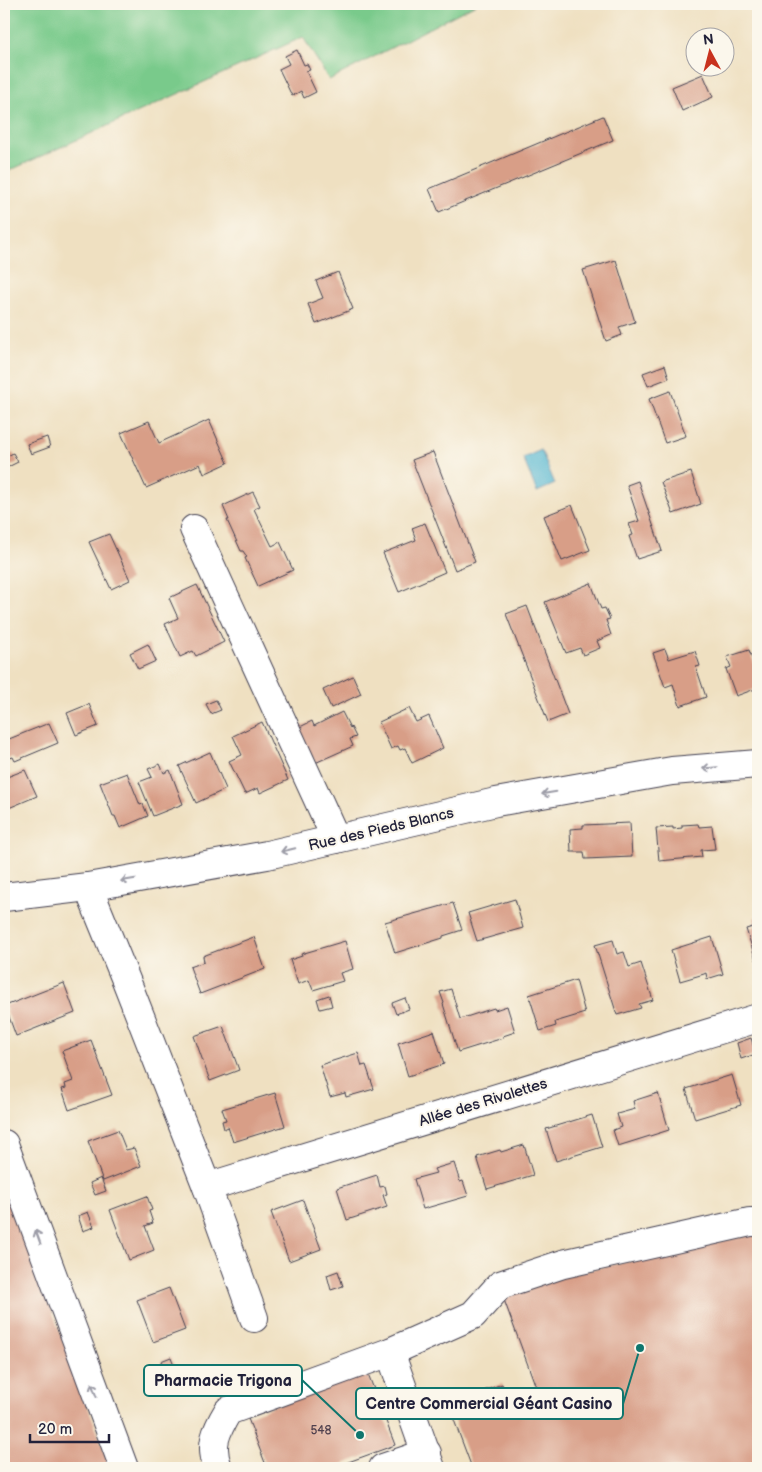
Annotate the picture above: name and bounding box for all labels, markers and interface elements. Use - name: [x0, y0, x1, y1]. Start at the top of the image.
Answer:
- north arrow: [684, 28, 734, 78]
- text: N: [702, 31, 715, 49]
- one-way arrow: [702, 763, 718, 773]
- one-way arrow: [542, 789, 558, 799]
- street label: Rue des Pieds Blancs: [307, 803, 456, 855]
- one-way arrow: [280, 846, 296, 855]
- one-way arrow: [121, 876, 137, 886]
- street label: Allée des Rivalettes: [417, 1074, 550, 1131]
- one-way arrow: [33, 1230, 42, 1245]
- callout: Pharmacie Trigona: [144, 1365, 302, 1396]
- text: Pharmacie Trigona: [154, 1372, 292, 1391]
- one-way arrow: [89, 1382, 98, 1397]
- callout: Centre Commercial Géant Casino: [356, 1388, 623, 1419]
- text: Centre Commercial Géant Casino: [366, 1395, 612, 1414]
- scale bar: [30, 1412, 109, 1444]
- text: 20 m: [38, 1420, 72, 1439]
- house number: 548: [310, 1423, 332, 1438]

